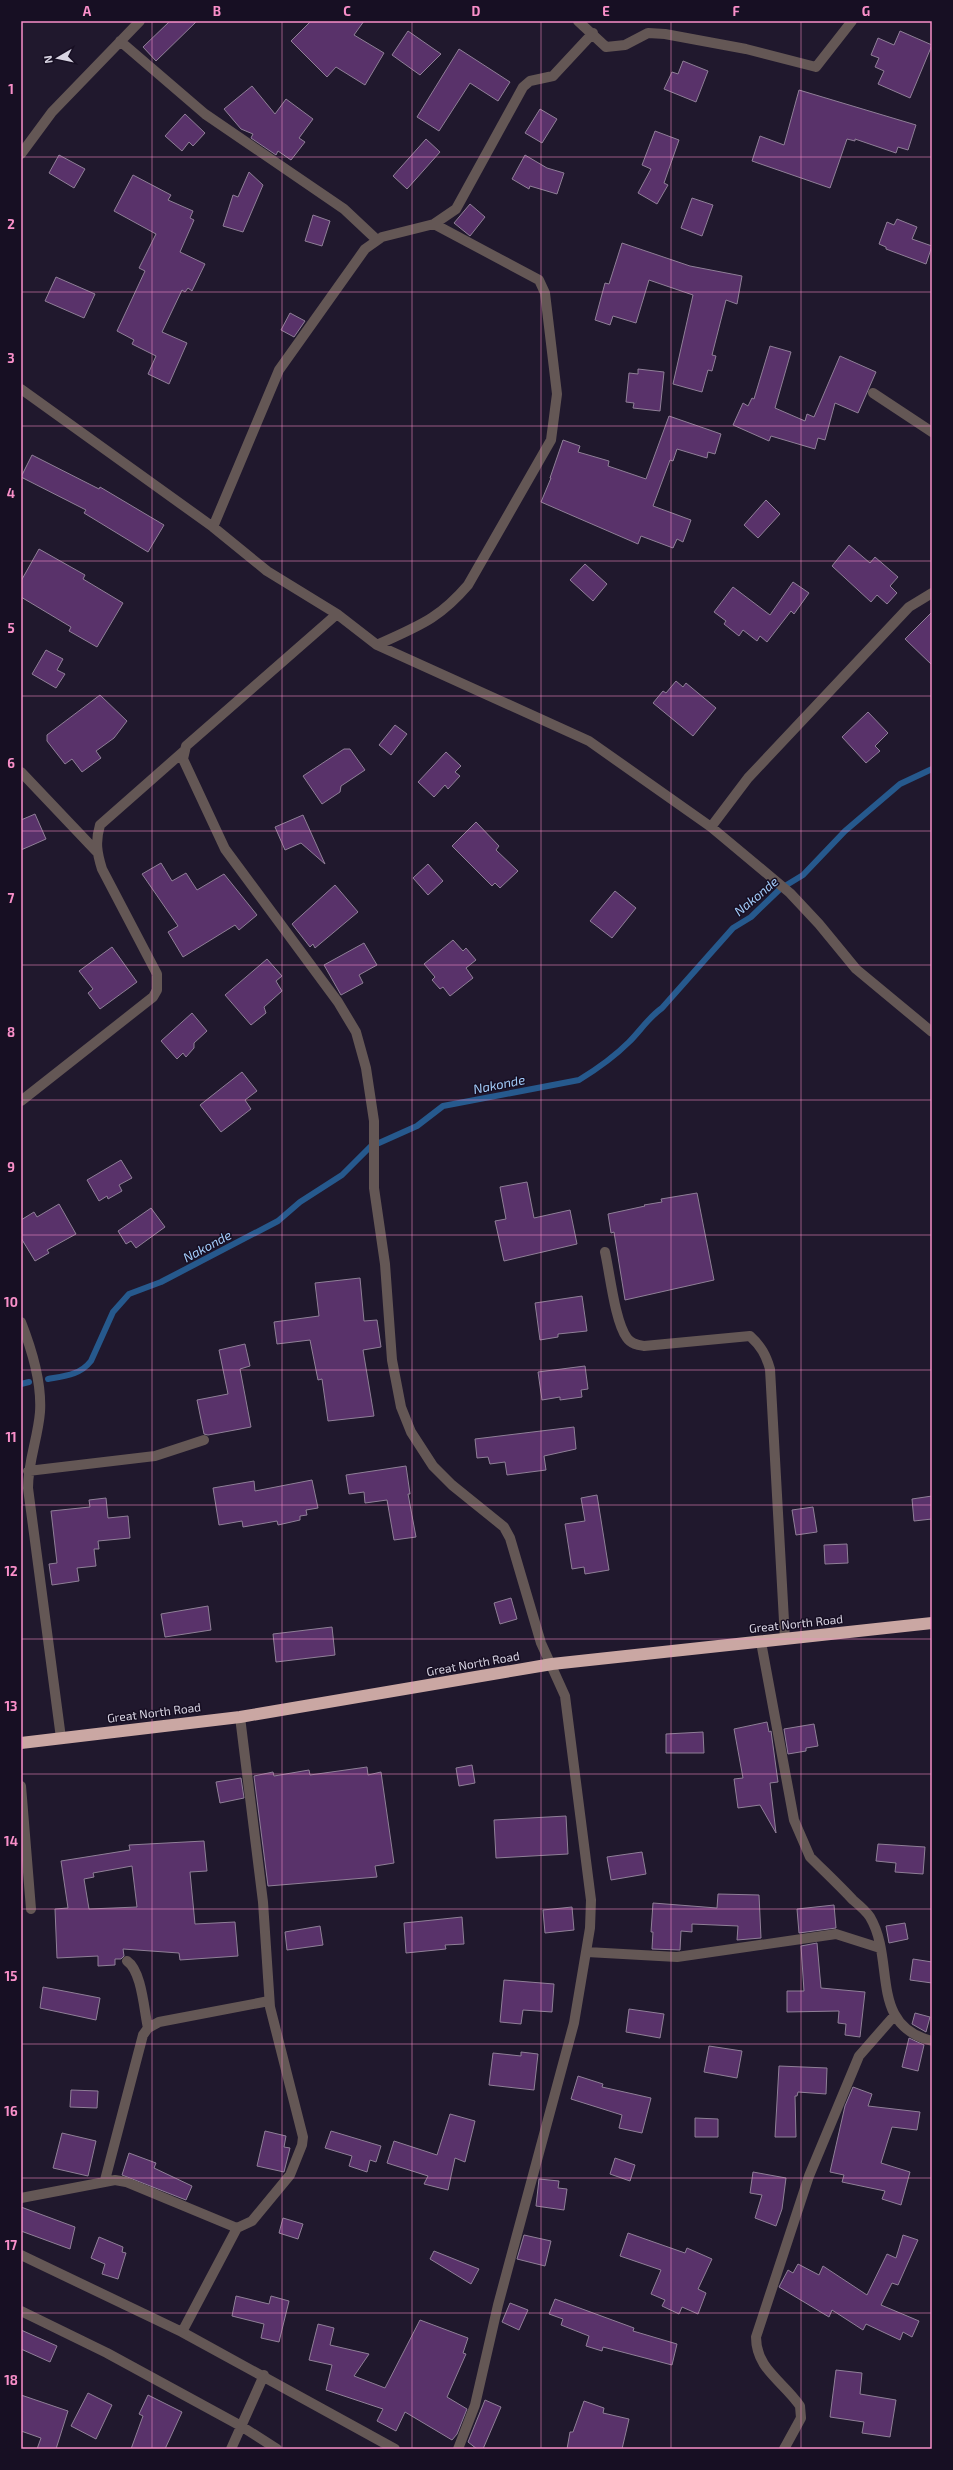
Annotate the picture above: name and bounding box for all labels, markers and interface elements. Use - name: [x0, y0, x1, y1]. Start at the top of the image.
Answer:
- text: A: [83, 3, 92, 19]
- text: B: [213, 3, 221, 19]
- text: C: [343, 3, 351, 19]
- text: D: [472, 3, 481, 19]
- text: E: [602, 3, 610, 19]
- text: F: [732, 3, 740, 19]
- text: G: [862, 3, 870, 19]
- north arrow: [38, 38, 78, 78]
- text: N: [41, 55, 55, 65]
- text: 1: [8, 81, 14, 97]
- text: 2: [7, 216, 15, 232]
- text: 3: [7, 350, 15, 366]
- text: 4: [7, 485, 15, 501]
- text: 5: [7, 620, 15, 636]
- text: 6: [7, 755, 15, 771]
- water label: Nakonde: [731, 873, 781, 919]
- text: 7: [8, 890, 15, 906]
- text: 8: [7, 1024, 15, 1040]
- water label: Nakonde: [472, 1071, 526, 1097]
- text: 9: [7, 1159, 15, 1175]
- water label: Nakonde: [180, 1227, 234, 1265]
- text: 10: [4, 1294, 18, 1310]
- text: 11: [5, 1429, 17, 1445]
- text: 12: [4, 1563, 18, 1579]
- street label: Great North Road: [748, 1611, 844, 1635]
- street label: Great North Road: [425, 1648, 521, 1678]
- text: 13: [5, 1698, 18, 1714]
- street label: Great North Road: [106, 1699, 202, 1725]
- text: 14: [4, 1833, 18, 1849]
- text: 15: [5, 1968, 17, 1984]
- text: 16: [4, 2103, 18, 2119]
- text: 17: [5, 2237, 17, 2253]
- text: 18: [4, 2372, 18, 2388]

